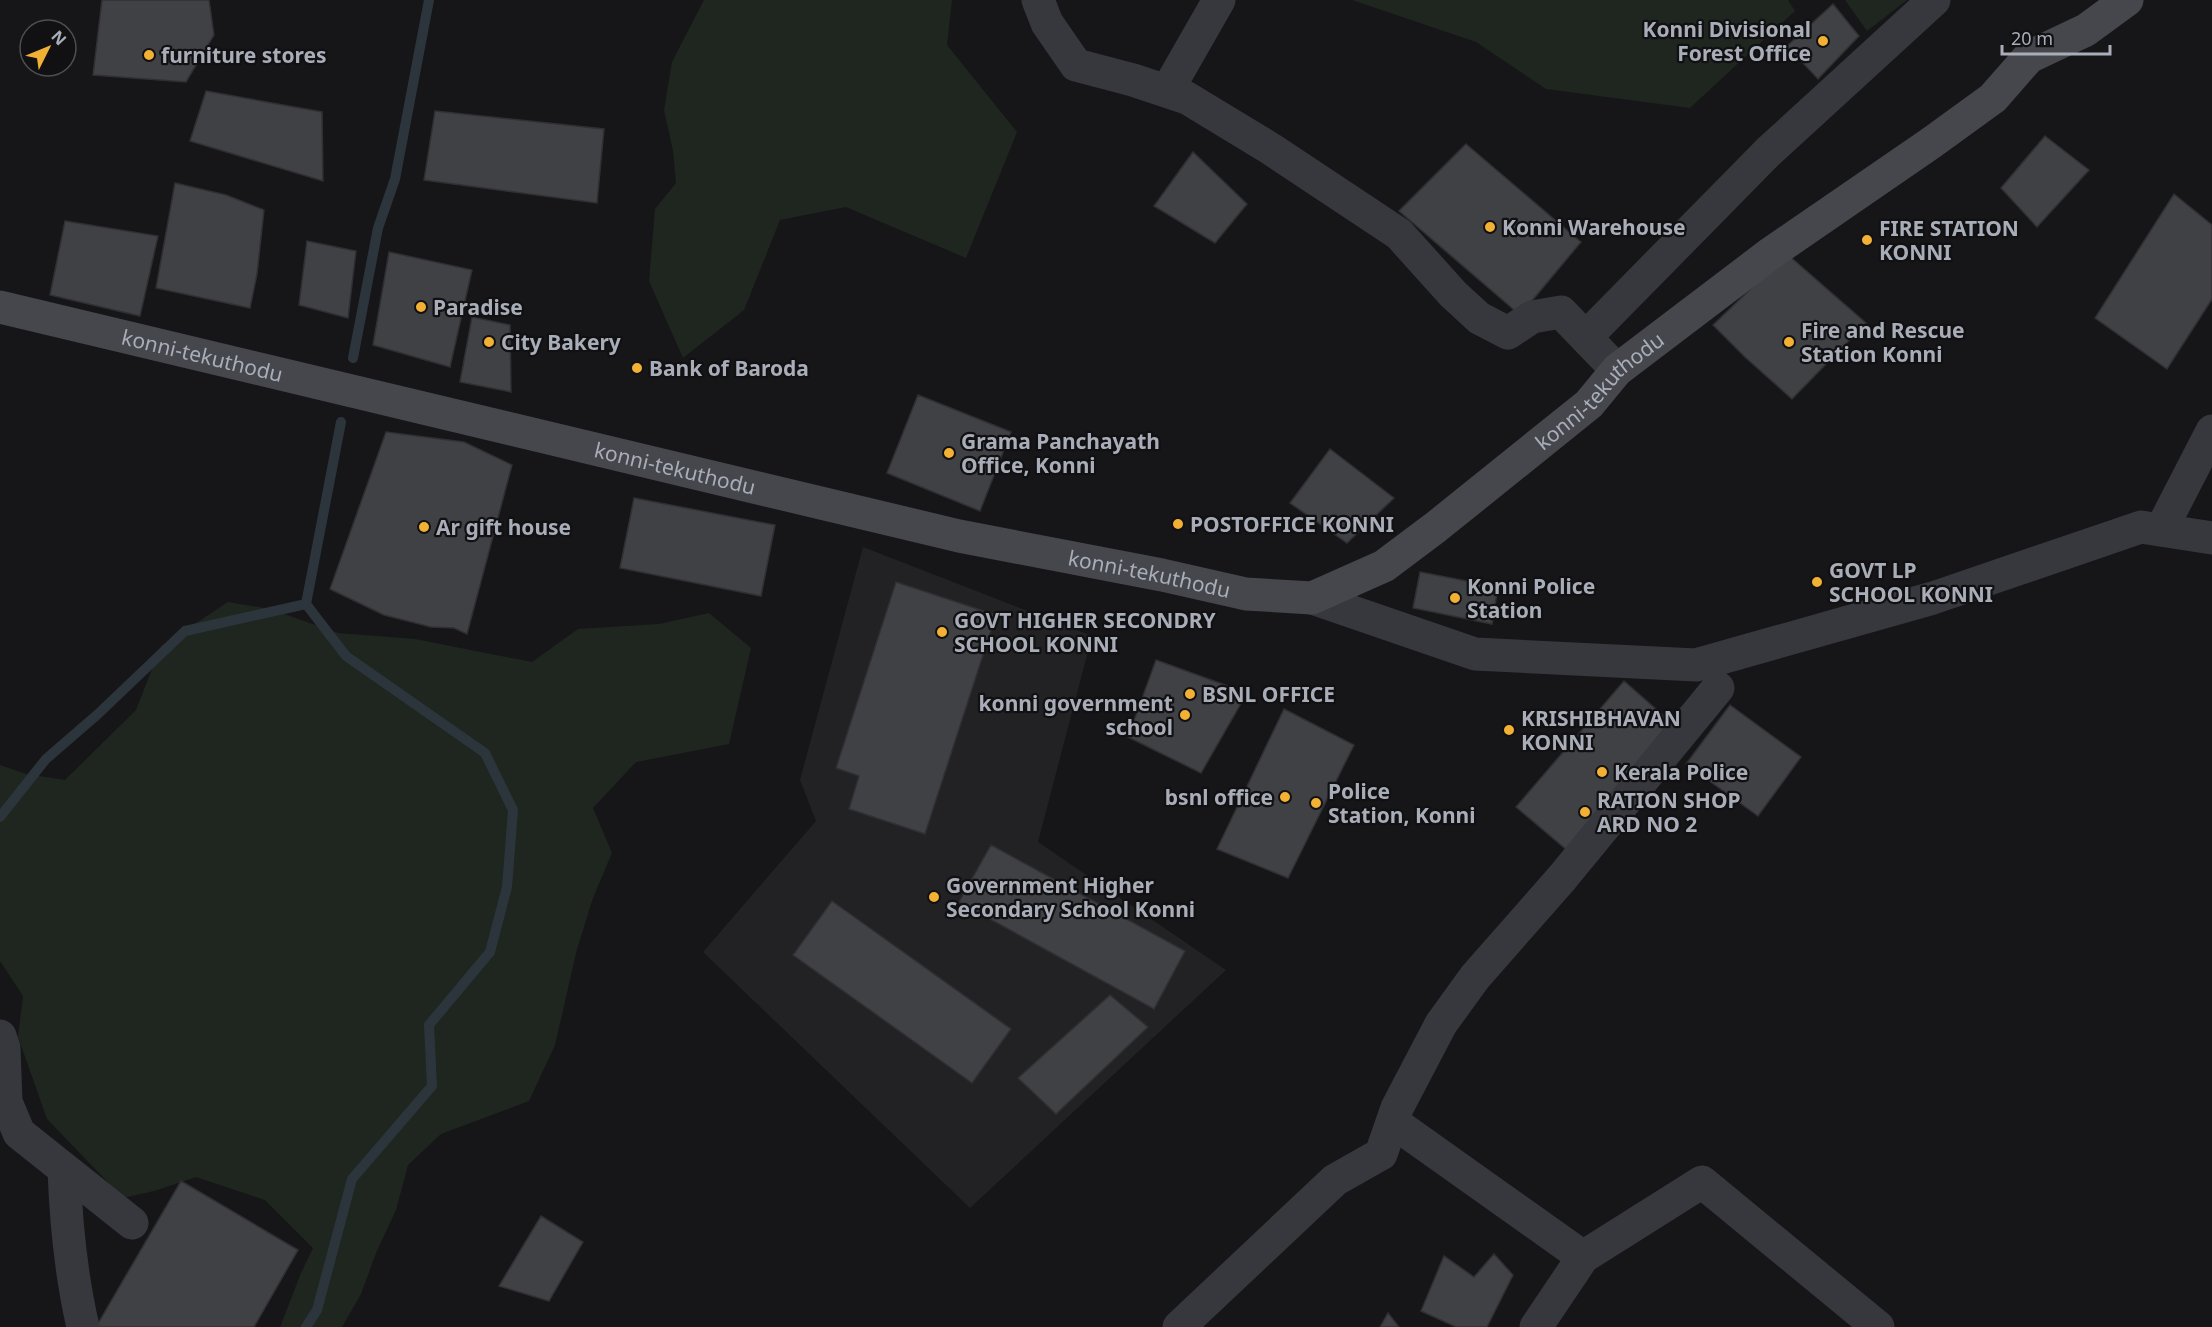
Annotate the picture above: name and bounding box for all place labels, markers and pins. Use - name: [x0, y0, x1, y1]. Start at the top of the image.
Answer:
- place label: Konni Divisional Forest Office: [1643, 15, 1811, 67]
- marker: Konni Divisional Forest Office: [1816, 34, 1830, 48]
- place label: furniture stores: [161, 41, 327, 69]
- marker: furniture stores: [142, 48, 156, 62]
- place label: Konni Warehouse: [1502, 213, 1686, 241]
- place label: FIRE STATION KONNI: [1879, 214, 2019, 266]
- marker: Konni Warehouse: [1483, 220, 1497, 234]
- marker: FIRE STATION KONNI: [1860, 233, 1874, 247]
- place label: Paradise: [433, 293, 523, 321]
- marker: Paradise: [414, 300, 428, 314]
- place label: Fire and Rescue Station Konni: [1801, 316, 1965, 368]
- place label: City Bakery: [501, 328, 621, 356]
- marker: City Bakery: [482, 335, 496, 349]
- marker: Fire and Rescue Station Konni: [1782, 335, 1796, 349]
- place label: Bank of Baroda: [649, 354, 809, 382]
- marker: Bank of Baroda: [630, 361, 644, 375]
- place label: Grama Panchayath Office, Konni: [961, 427, 1160, 479]
- marker: Grama Panchayath Office, Konni: [942, 446, 956, 460]
- place label: POSTOFFICE KONNI: [1190, 510, 1394, 538]
- place label: Ar gift house: [436, 513, 571, 541]
- marker: POSTOFFICE KONNI: [1171, 517, 1185, 531]
- marker: Ar gift house: [417, 520, 431, 534]
- place label: GOVT LP SCHOOL KONNI: [1829, 556, 1993, 608]
- place label: Konni Police Station: [1467, 572, 1595, 624]
- marker: GOVT LP SCHOOL KONNI: [1810, 575, 1824, 589]
- marker: Konni Police Station: [1448, 591, 1462, 605]
- place label: GOVT HIGHER SECONDRY SCHOOL KONNI: [954, 606, 1217, 658]
- marker: GOVT HIGHER SECONDRY SCHOOL KONNI: [935, 625, 949, 639]
- place label: BSNL OFFICE: [1202, 680, 1335, 708]
- marker: BSNL OFFICE: [1183, 687, 1197, 701]
- place label: konni government school: [978, 689, 1173, 741]
- place label: KRISHIBHAVAN KONNI: [1521, 704, 1681, 756]
- marker: konni government school: [1178, 708, 1192, 722]
- marker: KRISHIBHAVAN KONNI: [1502, 723, 1516, 737]
- place label: Kerala Police: [1614, 758, 1748, 786]
- marker: Kerala Police: [1595, 765, 1609, 779]
- place label: Police Station, Konni: [1328, 777, 1476, 829]
- place label: bsnl office: [1165, 783, 1273, 811]
- place label: RATION SHOP ARD NO 2: [1597, 786, 1741, 838]
- marker: bsnl office: [1278, 790, 1292, 804]
- marker: Police Station, Konni: [1309, 796, 1323, 810]
- marker: RATION SHOP ARD NO 2: [1578, 805, 1592, 819]
- place label: Government Higher Secondary School Konni: [946, 871, 1195, 923]
- marker: Government Higher Secondary School Konni: [927, 890, 941, 904]

